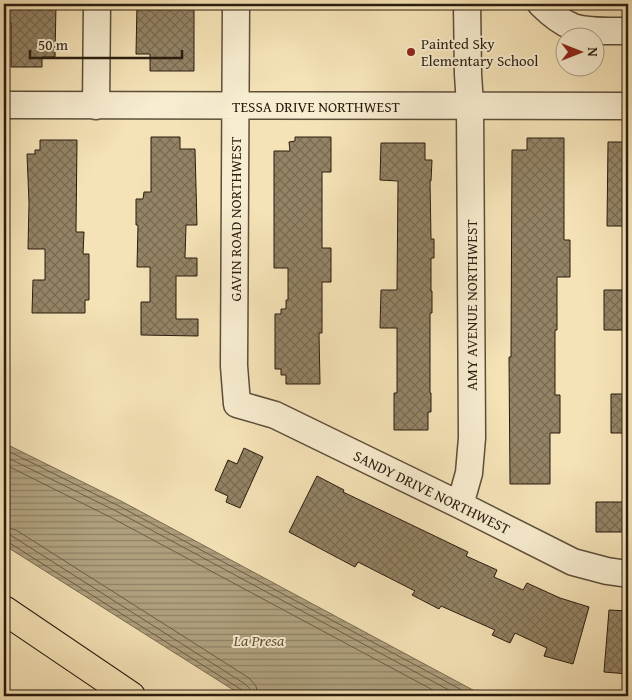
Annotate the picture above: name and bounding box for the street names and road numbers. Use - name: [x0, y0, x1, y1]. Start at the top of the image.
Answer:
- street label: TESSA DRIVE NORTHWEST: [232, 96, 400, 117]
- street label: GAVIN ROAD NORTHWEST: [225, 136, 246, 301]
- street label: AMY AVENUE NORTHWEST: [461, 219, 482, 391]
- street label: SANDY DRIVE NORTHWEST: [350, 445, 514, 539]

